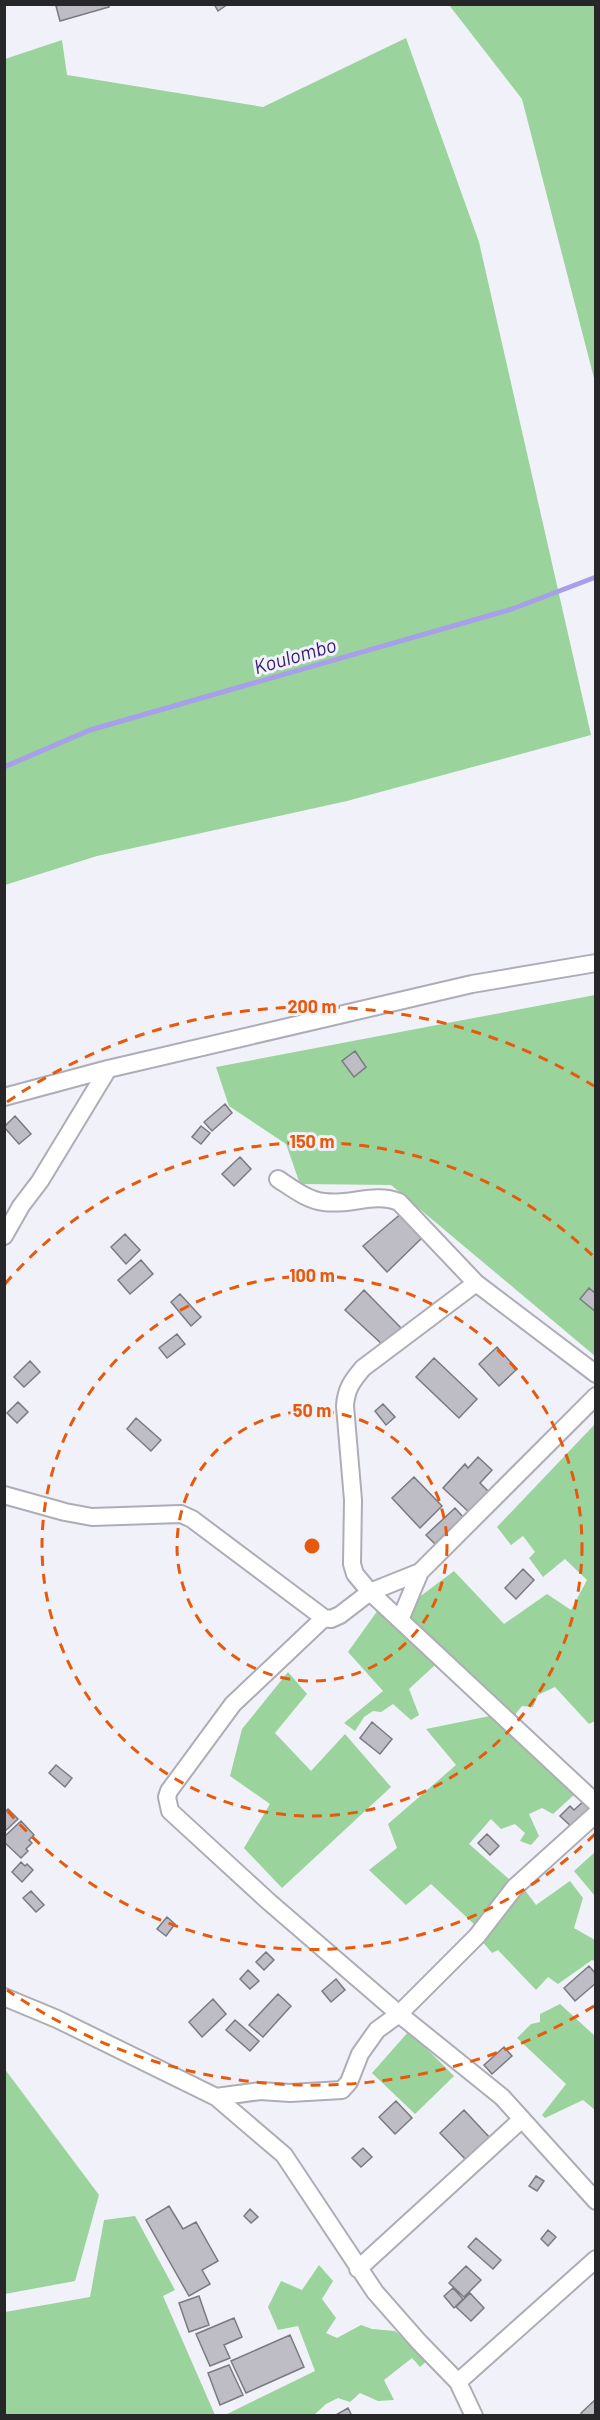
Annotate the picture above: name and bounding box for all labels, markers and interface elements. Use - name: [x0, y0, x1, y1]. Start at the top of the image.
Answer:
- water label: Koulombo: [251, 632, 339, 678]
- text: 200 m: [287, 995, 337, 1017]
- text: 150 m: [290, 1130, 334, 1152]
- text: 100 m: [289, 1264, 335, 1286]
- text: 50 m: [293, 1399, 331, 1421]
- centre of rings: [302, 1536, 322, 1556]

